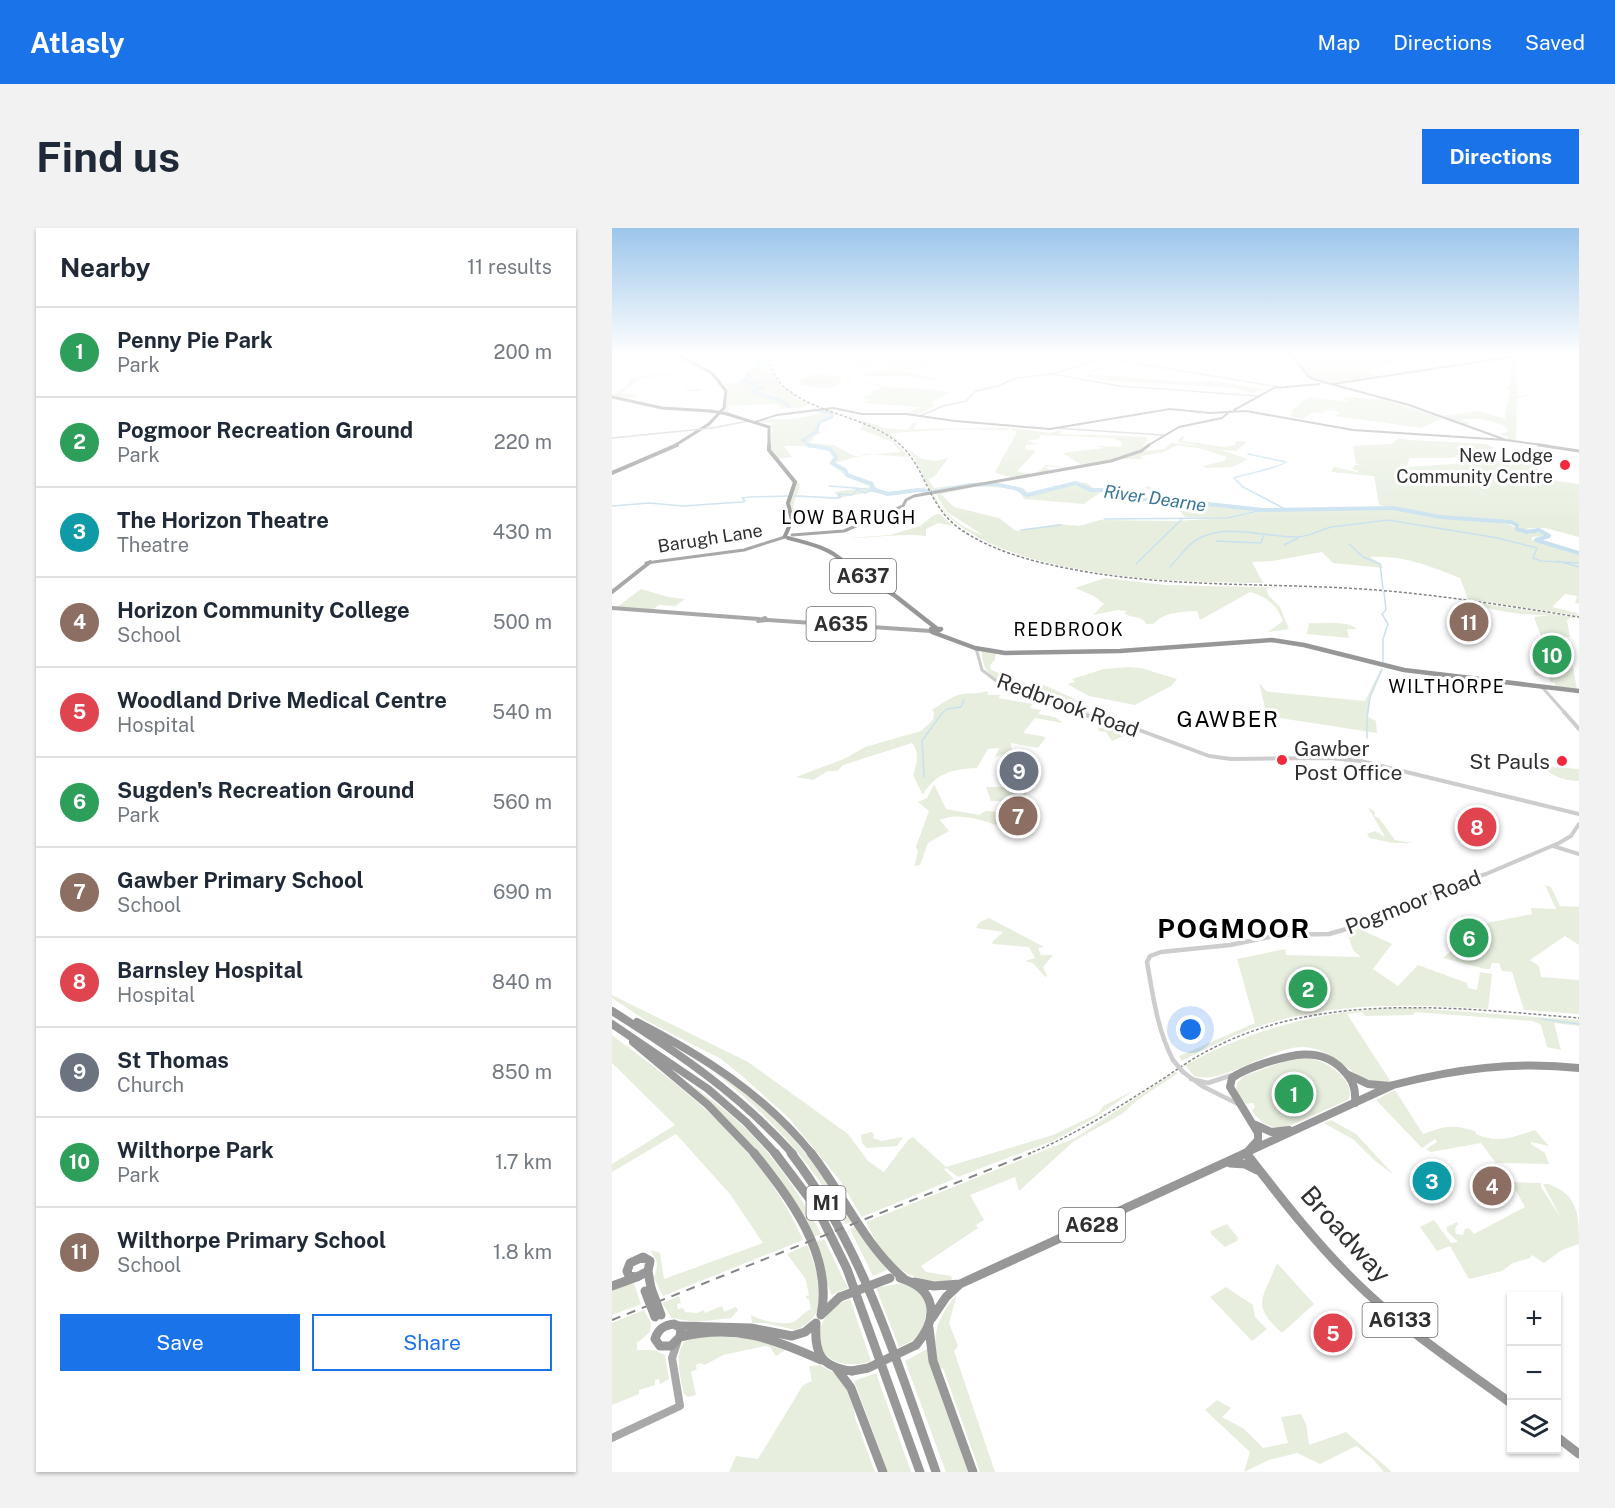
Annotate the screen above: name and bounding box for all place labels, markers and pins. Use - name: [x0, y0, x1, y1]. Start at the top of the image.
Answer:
- place label: New Lodge Community Centre: [1396, 445, 1553, 487]
- marker: New Lodge Community Centre: [1558, 458, 1572, 472]
- pin: 11: [1450, 600, 1488, 644]
- pin: 10: [1532, 632, 1572, 678]
- place label: Gawber Post Office: [1294, 736, 1402, 785]
- pin: 9: [1000, 748, 1038, 794]
- place label: St Pauls: [1469, 749, 1550, 774]
- marker: Gawber Post Office: [1275, 753, 1289, 767]
- marker: St Pauls: [1555, 754, 1569, 768]
- pin: 7: [998, 794, 1038, 838]
- pin: 8: [1458, 804, 1496, 850]
- pin: 6: [1450, 916, 1488, 960]
- pin: 2: [1288, 966, 1328, 1011]
- pin: 1: [1274, 1072, 1314, 1116]
- pin: 3: [1412, 1158, 1452, 1204]
- pin: 4: [1472, 1164, 1512, 1208]
- pin: 5: [1314, 1310, 1352, 1356]

